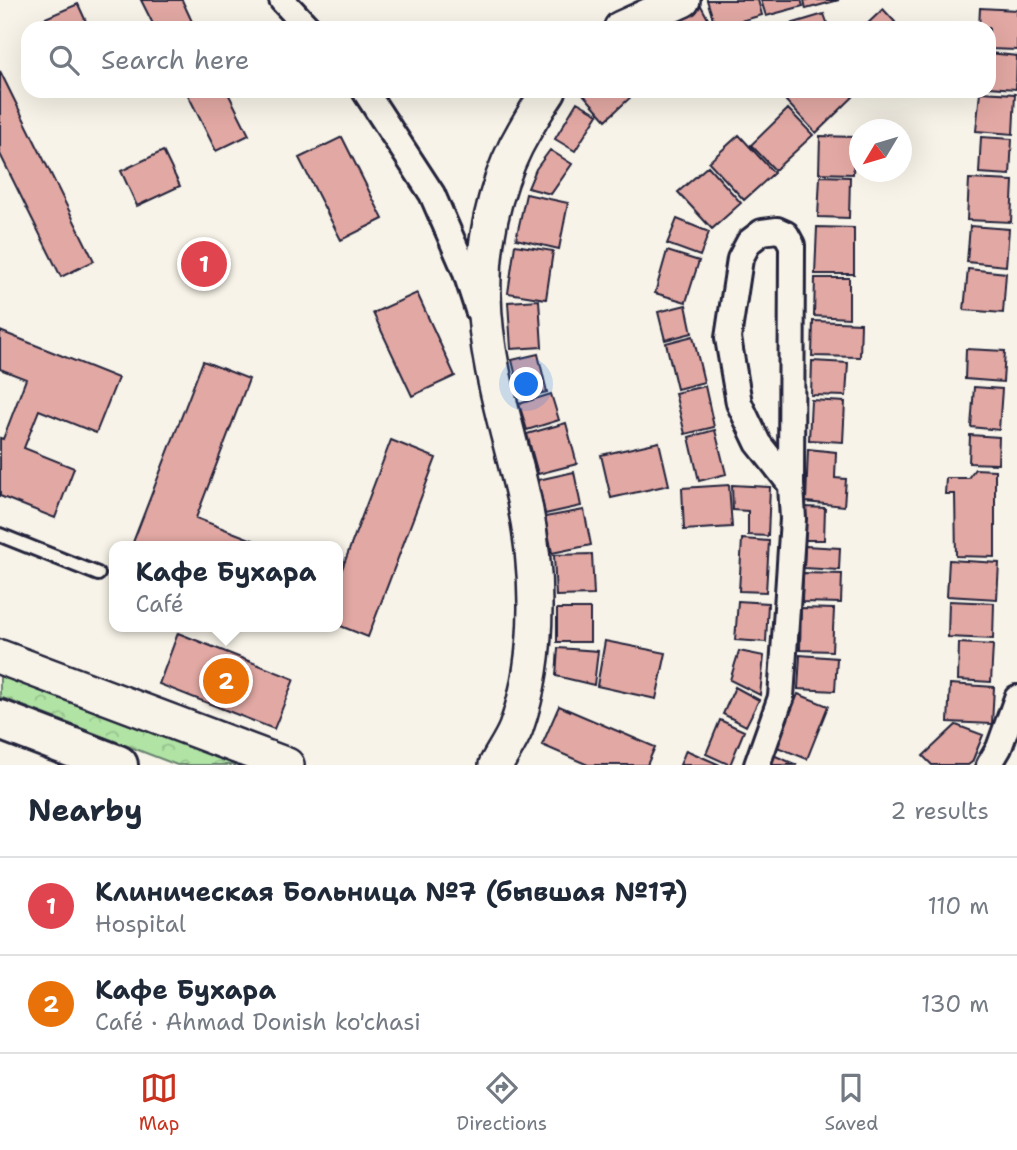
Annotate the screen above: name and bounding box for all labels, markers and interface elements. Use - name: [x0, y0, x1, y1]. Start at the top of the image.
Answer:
- search box: [21, 21, 996, 98]
- icon: search: [45, 41, 83, 79]
- text: Search here: [101, 42, 250, 77]
- north arrow: [849, 119, 912, 182]
- pin: 1: [181, 238, 227, 290]
- your location: [509, 367, 543, 401]
- popup: [109, 541, 343, 632]
- text: Кафе Бухара: [135, 554, 317, 589]
- text: Café: [135, 589, 184, 619]
- pin: 2: [203, 655, 249, 707]
- text: Nearby: [28, 790, 143, 831]
- text: 2 results: [890, 796, 989, 826]
- text: Клиническая Больница №7 (бывшая №17): [95, 874, 688, 909]
- text: 1: [46, 891, 56, 921]
- text: 110 m: [927, 891, 989, 921]
- text: Hospital: [95, 909, 186, 939]
- text: Кафе Бухара: [95, 972, 276, 1007]
- text: 2: [43, 989, 59, 1019]
- text: 130 m: [921, 989, 989, 1019]
- text: Café · Ahmad Donish ko'chasi: [95, 1007, 421, 1037]
- tab: Map: [139, 1069, 179, 1136]
- tab: Directions: [457, 1069, 547, 1136]
- tab: Saved: [824, 1069, 878, 1136]

